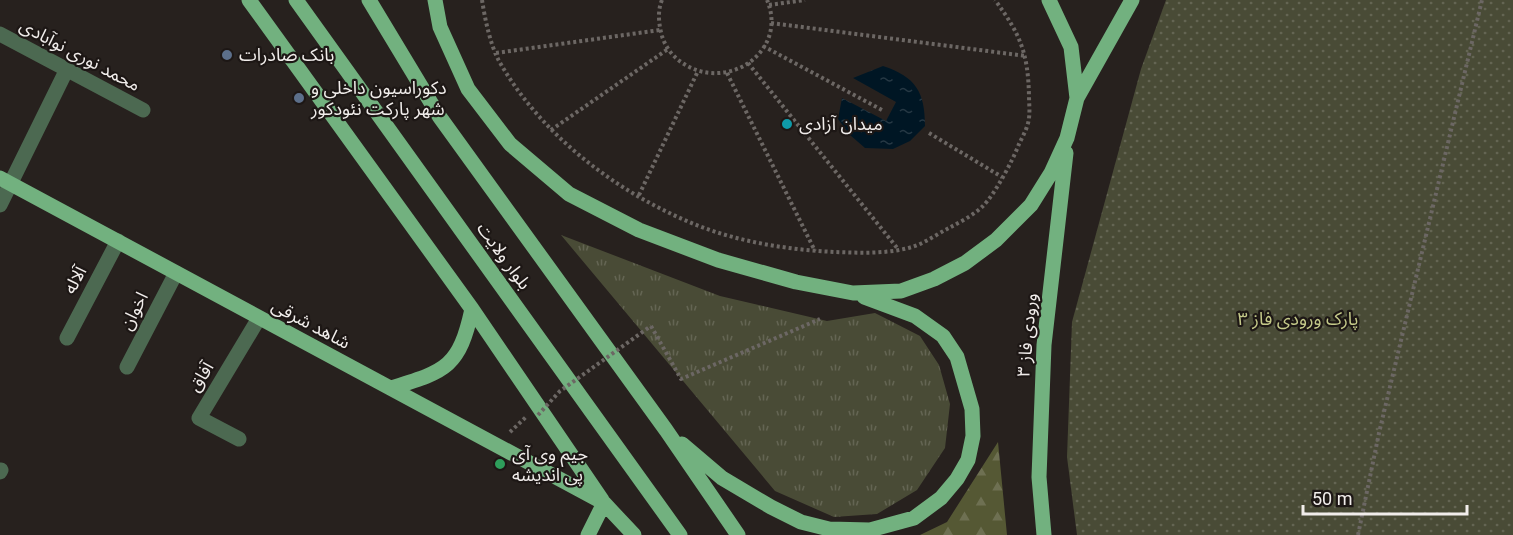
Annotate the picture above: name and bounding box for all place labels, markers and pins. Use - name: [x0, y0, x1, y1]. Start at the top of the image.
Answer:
- place label: بانک صادرات: [239, 44, 334, 66]
- marker: بانک صادرات: [220, 48, 234, 62]
- place label: دکوراسیون داخلی و شهر پارکت نئودکور: [310, 77, 447, 120]
- marker: دکوراسیون داخلی و شهر پارکت نئودکور: [292, 91, 306, 105]
- place label: میدان آزادی: [799, 113, 883, 135]
- marker: میدان آزادی: [780, 117, 794, 131]
- place label: جیم وی آی پی اندیشه: [512, 443, 588, 486]
- marker: جیم وی آی پی اندیشه: [493, 457, 507, 471]

